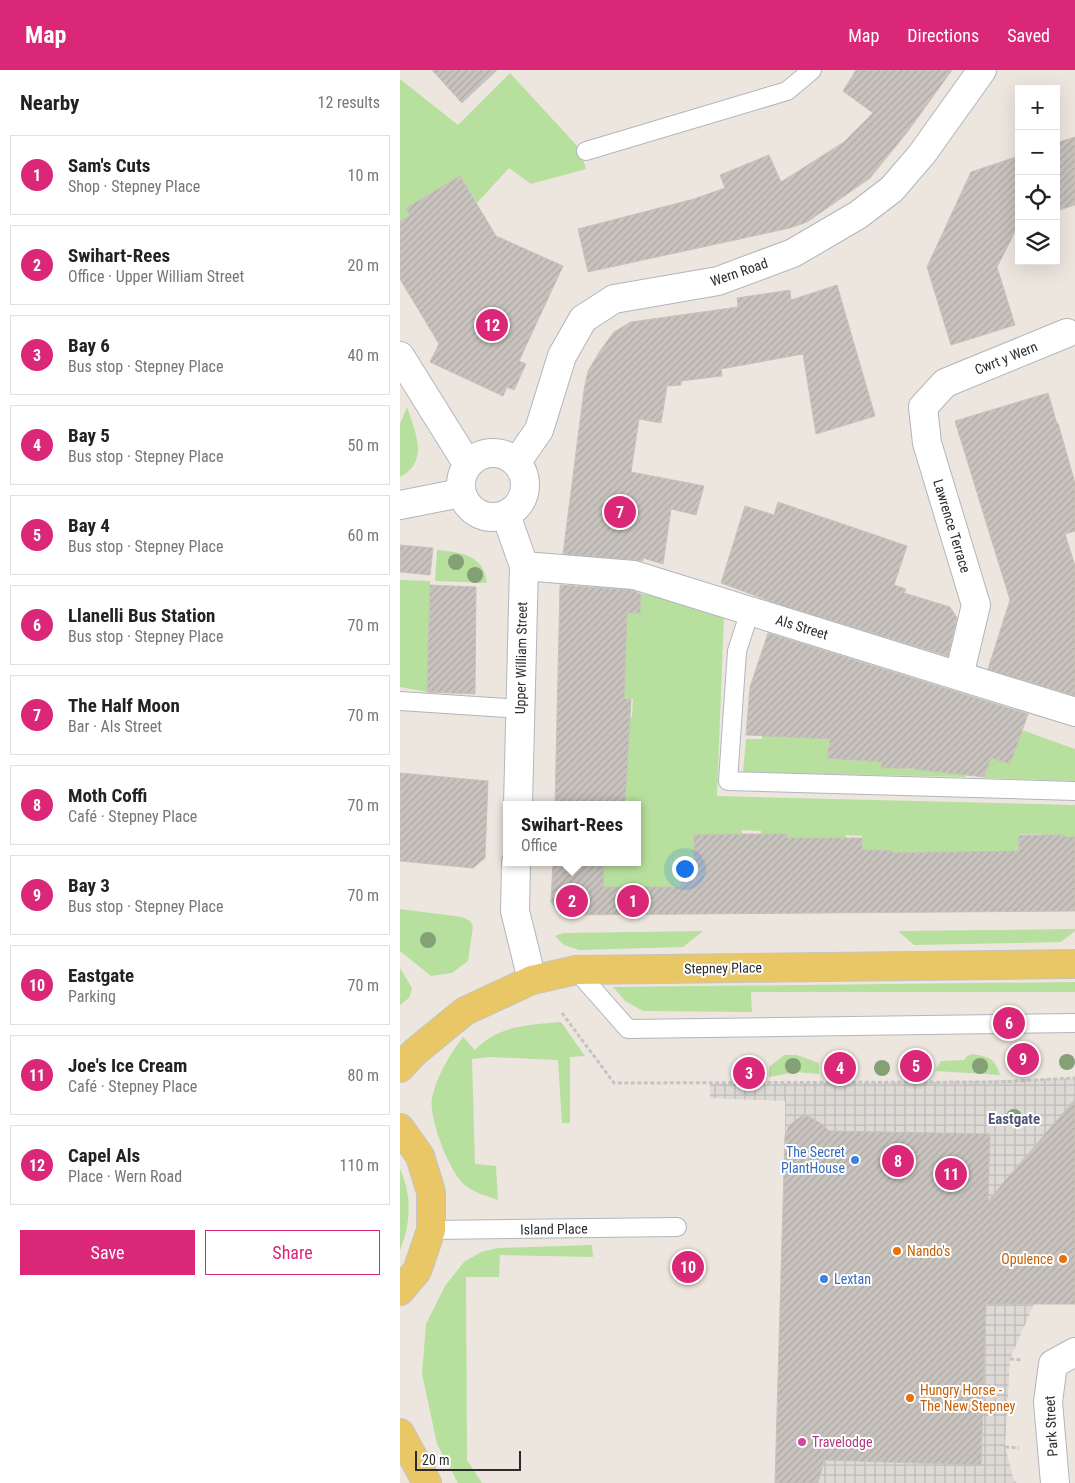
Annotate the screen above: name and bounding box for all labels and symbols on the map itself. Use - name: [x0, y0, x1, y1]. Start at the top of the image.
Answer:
- street label: Wern Road: [708, 255, 770, 289]
- pin: 12: [476, 306, 508, 344]
- street label: Cwrt y Wern: [972, 338, 1040, 378]
- street label: Lawrence Terrace: [930, 477, 974, 575]
- pin: 7: [604, 493, 636, 531]
- street label: Upper William Street: [512, 602, 530, 714]
- street label: Als Street: [774, 611, 830, 643]
- your location: [672, 856, 698, 882]
- pin: 2: [556, 882, 588, 920]
- pin: 1: [617, 882, 649, 920]
- street label: Stepney Place: [684, 959, 763, 977]
- pin: 6: [993, 1004, 1025, 1042]
- pin: 9: [1007, 1040, 1039, 1078]
- pin: 5: [900, 1047, 932, 1085]
- pin: 4: [824, 1049, 856, 1087]
- pin: 3: [733, 1054, 765, 1092]
- district label: Eastgate: [988, 1110, 1040, 1128]
- pin: 8: [882, 1142, 914, 1180]
- place label: The Secret PlantHouse: [781, 1144, 845, 1176]
- marker: The Secret PlantHouse: [849, 1154, 861, 1166]
- pin: 11: [935, 1155, 967, 1193]
- street label: Island Place: [520, 1220, 588, 1238]
- place label: Nando's: [907, 1243, 951, 1259]
- marker: Nando's: [891, 1245, 903, 1257]
- pin: 10: [672, 1248, 704, 1286]
- place label: Opulence: [1001, 1251, 1053, 1267]
- marker: Opulence: [1057, 1253, 1069, 1265]
- place label: Lextan: [834, 1271, 871, 1287]
- marker: Lextan: [818, 1273, 830, 1285]
- place label: Hungry Horse - The New Stepney: [920, 1382, 1015, 1414]
- marker: Hungry Horse - The New Stepney: [904, 1392, 916, 1404]
- street label: Park Street: [1041, 1395, 1061, 1457]
- place label: Travelodge: [812, 1434, 873, 1450]
- marker: Travelodge: [796, 1436, 808, 1448]
- scale bar: [415, 1448, 521, 1471]

